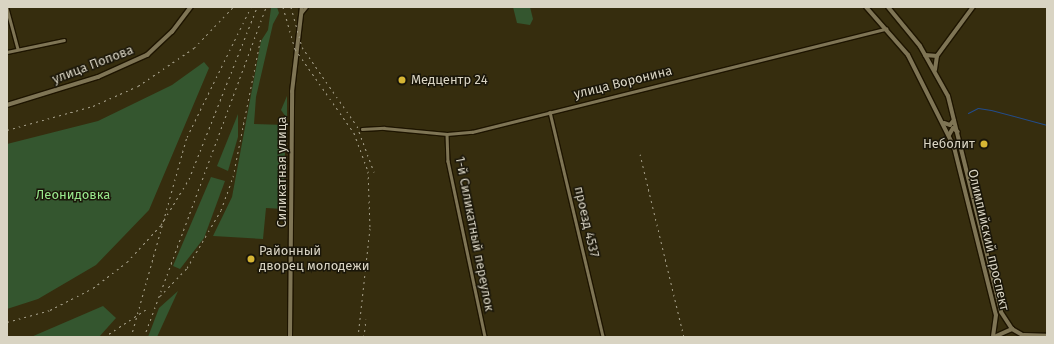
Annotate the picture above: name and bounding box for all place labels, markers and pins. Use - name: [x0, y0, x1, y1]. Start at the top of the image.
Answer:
- place label: Медцентр 24: [411, 72, 488, 88]
- marker: Медцентр 24: [396, 74, 408, 86]
- place label: Неболит: [923, 136, 975, 152]
- marker: Неболит: [978, 138, 990, 150]
- place label: Районный дворец молодежи: [259, 244, 369, 275]
- marker: Районный дворец молодежи: [246, 254, 256, 264]

